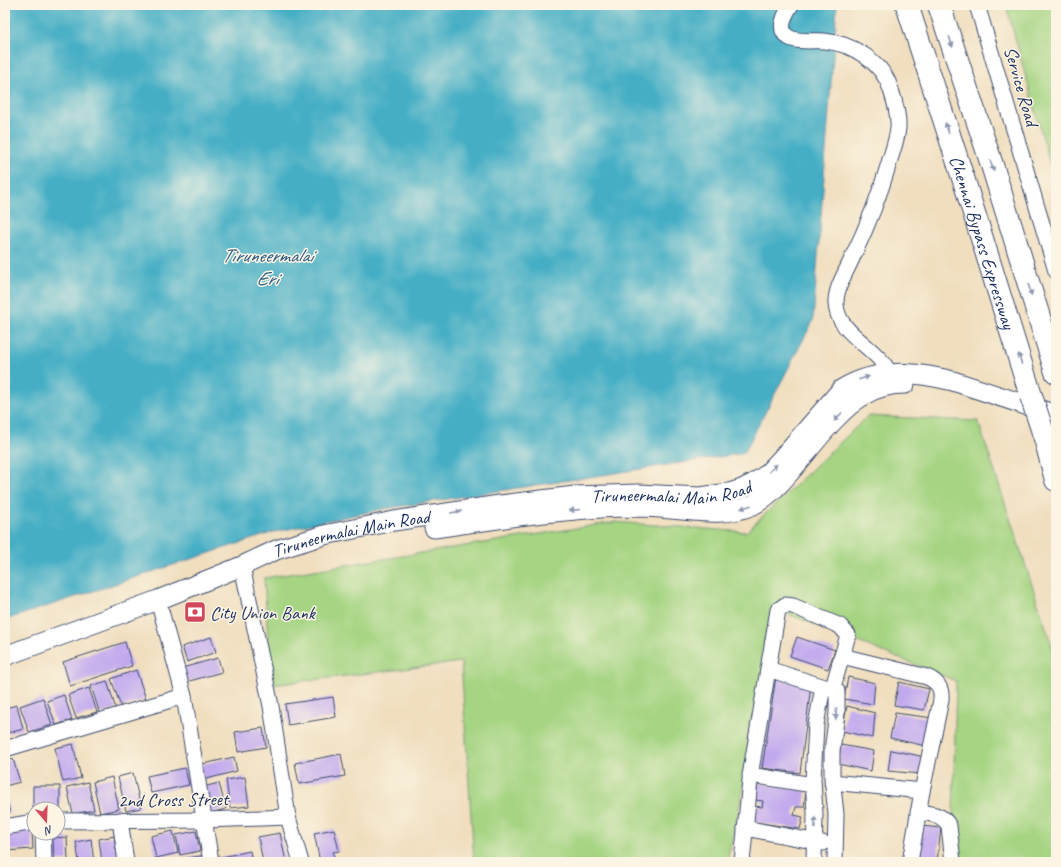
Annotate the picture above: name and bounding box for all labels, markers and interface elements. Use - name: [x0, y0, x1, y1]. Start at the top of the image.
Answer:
- one-way arrow: [948, 37, 954, 49]
- street label: Service Road: [998, 44, 1045, 132]
- one-way arrow: [943, 122, 949, 134]
- street label: Chennai Bypass Expressway: [944, 153, 1021, 333]
- one-way arrow: [989, 160, 995, 172]
- water label: Tiruneermalai Eri: [221, 243, 318, 291]
- one-way arrow: [1027, 284, 1033, 296]
- one-way arrow: [1017, 352, 1023, 364]
- one-way arrow: [859, 375, 871, 381]
- one-way arrow: [834, 413, 843, 422]
- one-way arrow: [768, 463, 778, 473]
- street label: Tiruneermalai Main Road: [591, 474, 759, 510]
- street label: Tiruneermalai Main Road: [269, 504, 435, 563]
- one-way arrow: [739, 504, 751, 510]
- one-way arrow: [569, 507, 581, 514]
- one-way arrow: [449, 509, 462, 515]
- bank icon: City Union Bank: [182, 599, 208, 625]
- place label: City Union Bank: [210, 601, 317, 625]
- one-way arrow: [833, 708, 840, 720]
- street label: 2nd Cross Street: [118, 787, 230, 813]
- north arrow: [26, 801, 66, 841]
- one-way arrow: [812, 816, 818, 829]
- text: N: [42, 823, 55, 839]

